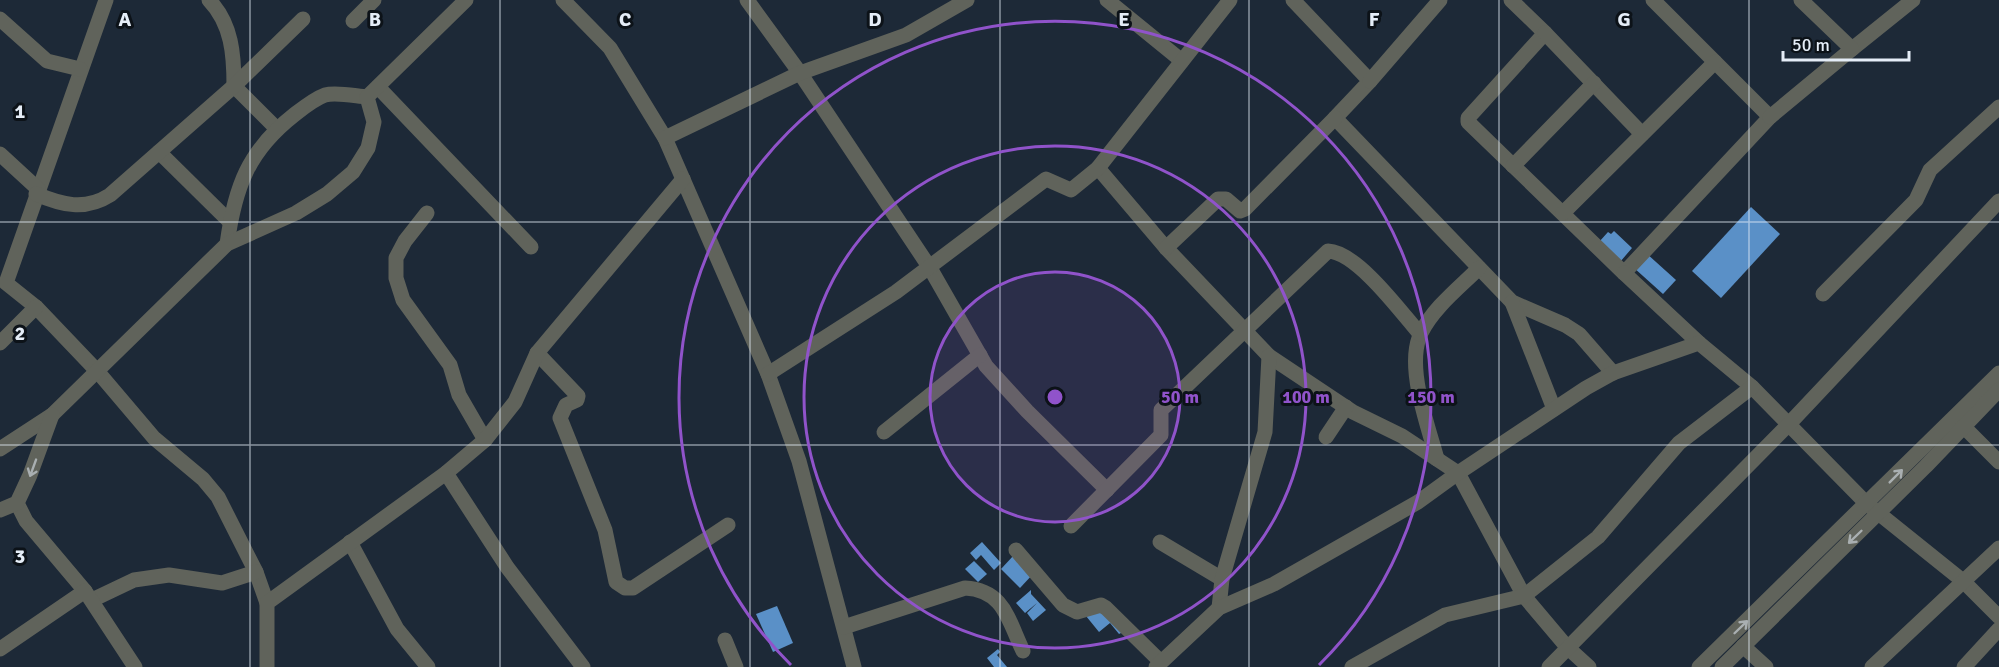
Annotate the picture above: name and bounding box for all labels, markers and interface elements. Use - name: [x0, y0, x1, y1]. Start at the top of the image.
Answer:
- text: A: [119, 7, 132, 32]
- text: B: [369, 7, 381, 32]
- text: C: [619, 7, 631, 32]
- text: D: [868, 7, 882, 32]
- text: E: [1118, 7, 1130, 32]
- text: F: [1369, 7, 1380, 32]
- text: G: [1617, 7, 1631, 32]
- scale bar: [1783, 24, 1909, 62]
- text: 50 m: [1792, 34, 1830, 56]
- text: 1: [15, 99, 26, 124]
- text: 2: [15, 321, 25, 346]
- text: 50 m: [1161, 386, 1199, 408]
- text: 100 m: [1282, 386, 1330, 408]
- text: 150 m: [1407, 386, 1455, 408]
- centre of rings: [1045, 387, 1065, 407]
- one-way arrow: [26, 458, 37, 477]
- one-way arrow: [1888, 468, 1903, 483]
- one-way arrow: [1847, 529, 1862, 544]
- text: 3: [15, 544, 25, 569]
- one-way arrow: [1734, 619, 1749, 634]

